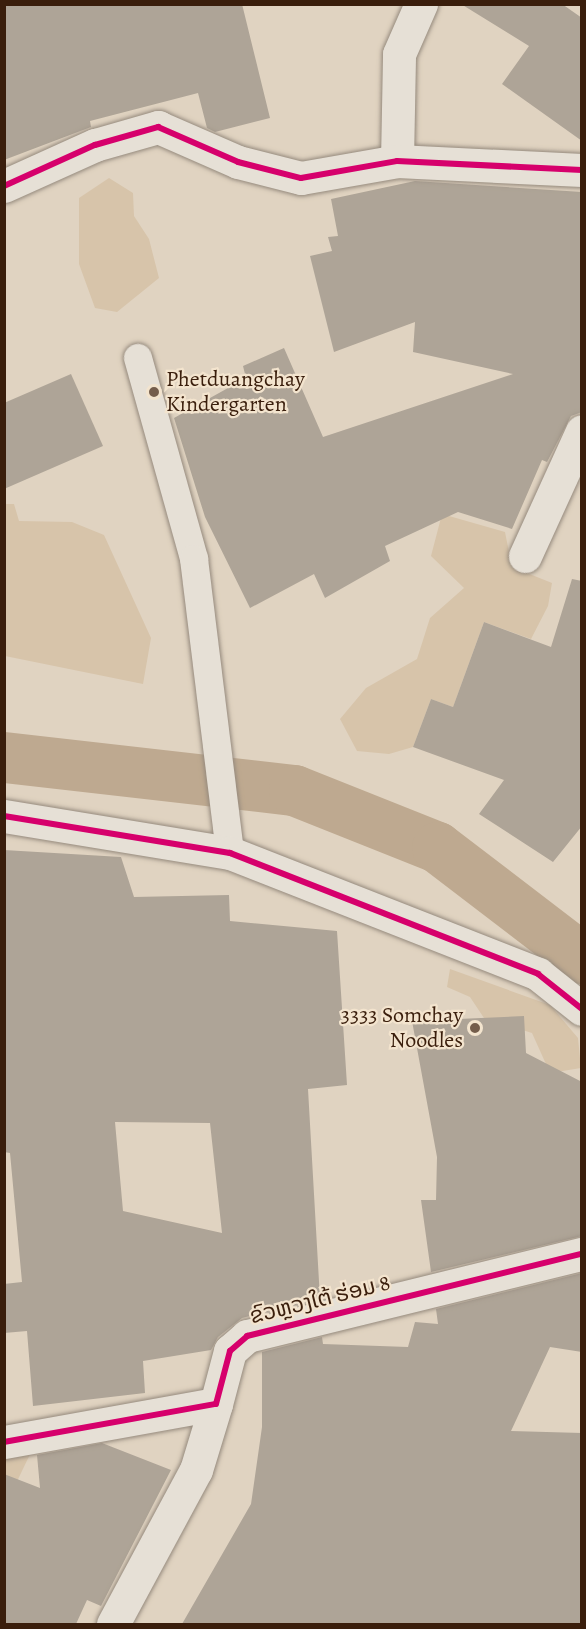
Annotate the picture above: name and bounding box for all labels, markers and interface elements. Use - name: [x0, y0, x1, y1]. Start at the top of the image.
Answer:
- place label: Phetduangchay Kindergarten: [166, 366, 305, 418]
- marker: Phetduangchay Kindergarten: [147, 385, 161, 399]
- place label: 3333 Somchay Noodles: [341, 1002, 463, 1054]
- marker: 3333 Somchay Noodles: [468, 1021, 482, 1035]
- street label: ຂົວຫຼວງໃຕ້ ຮ່ອມ 8: [247, 1270, 393, 1330]

